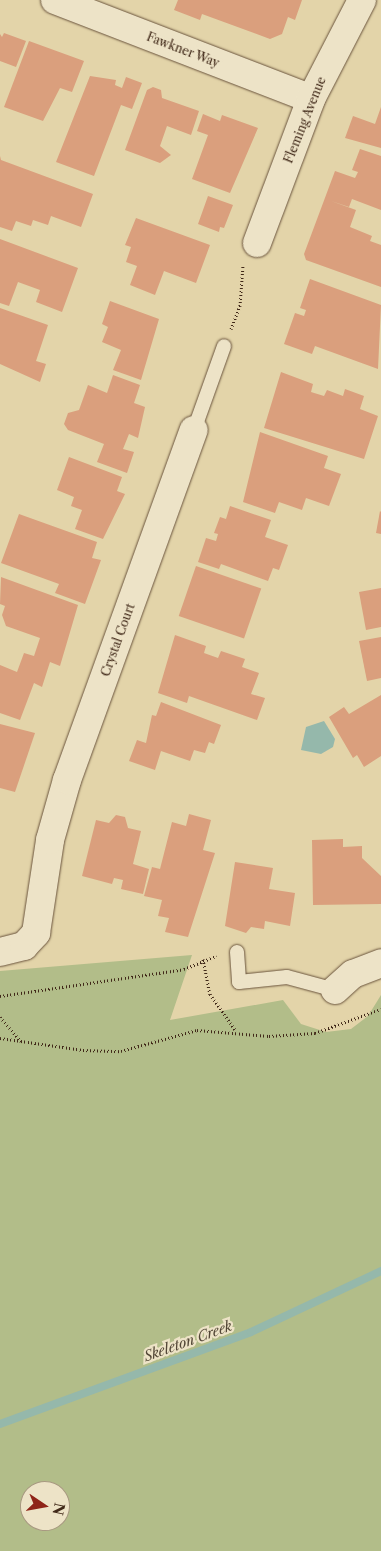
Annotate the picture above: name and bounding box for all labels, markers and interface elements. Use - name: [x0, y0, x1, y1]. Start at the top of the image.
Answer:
- street label: Fawkner Way: [144, 29, 222, 71]
- street label: Fleming Avenue: [281, 74, 329, 166]
- street label: Crystal Court: [98, 602, 138, 678]
- water label: Skeleton Creek: [142, 1317, 234, 1365]
- north arrow: [20, 1481, 70, 1531]
- text: N: [49, 1501, 69, 1517]

